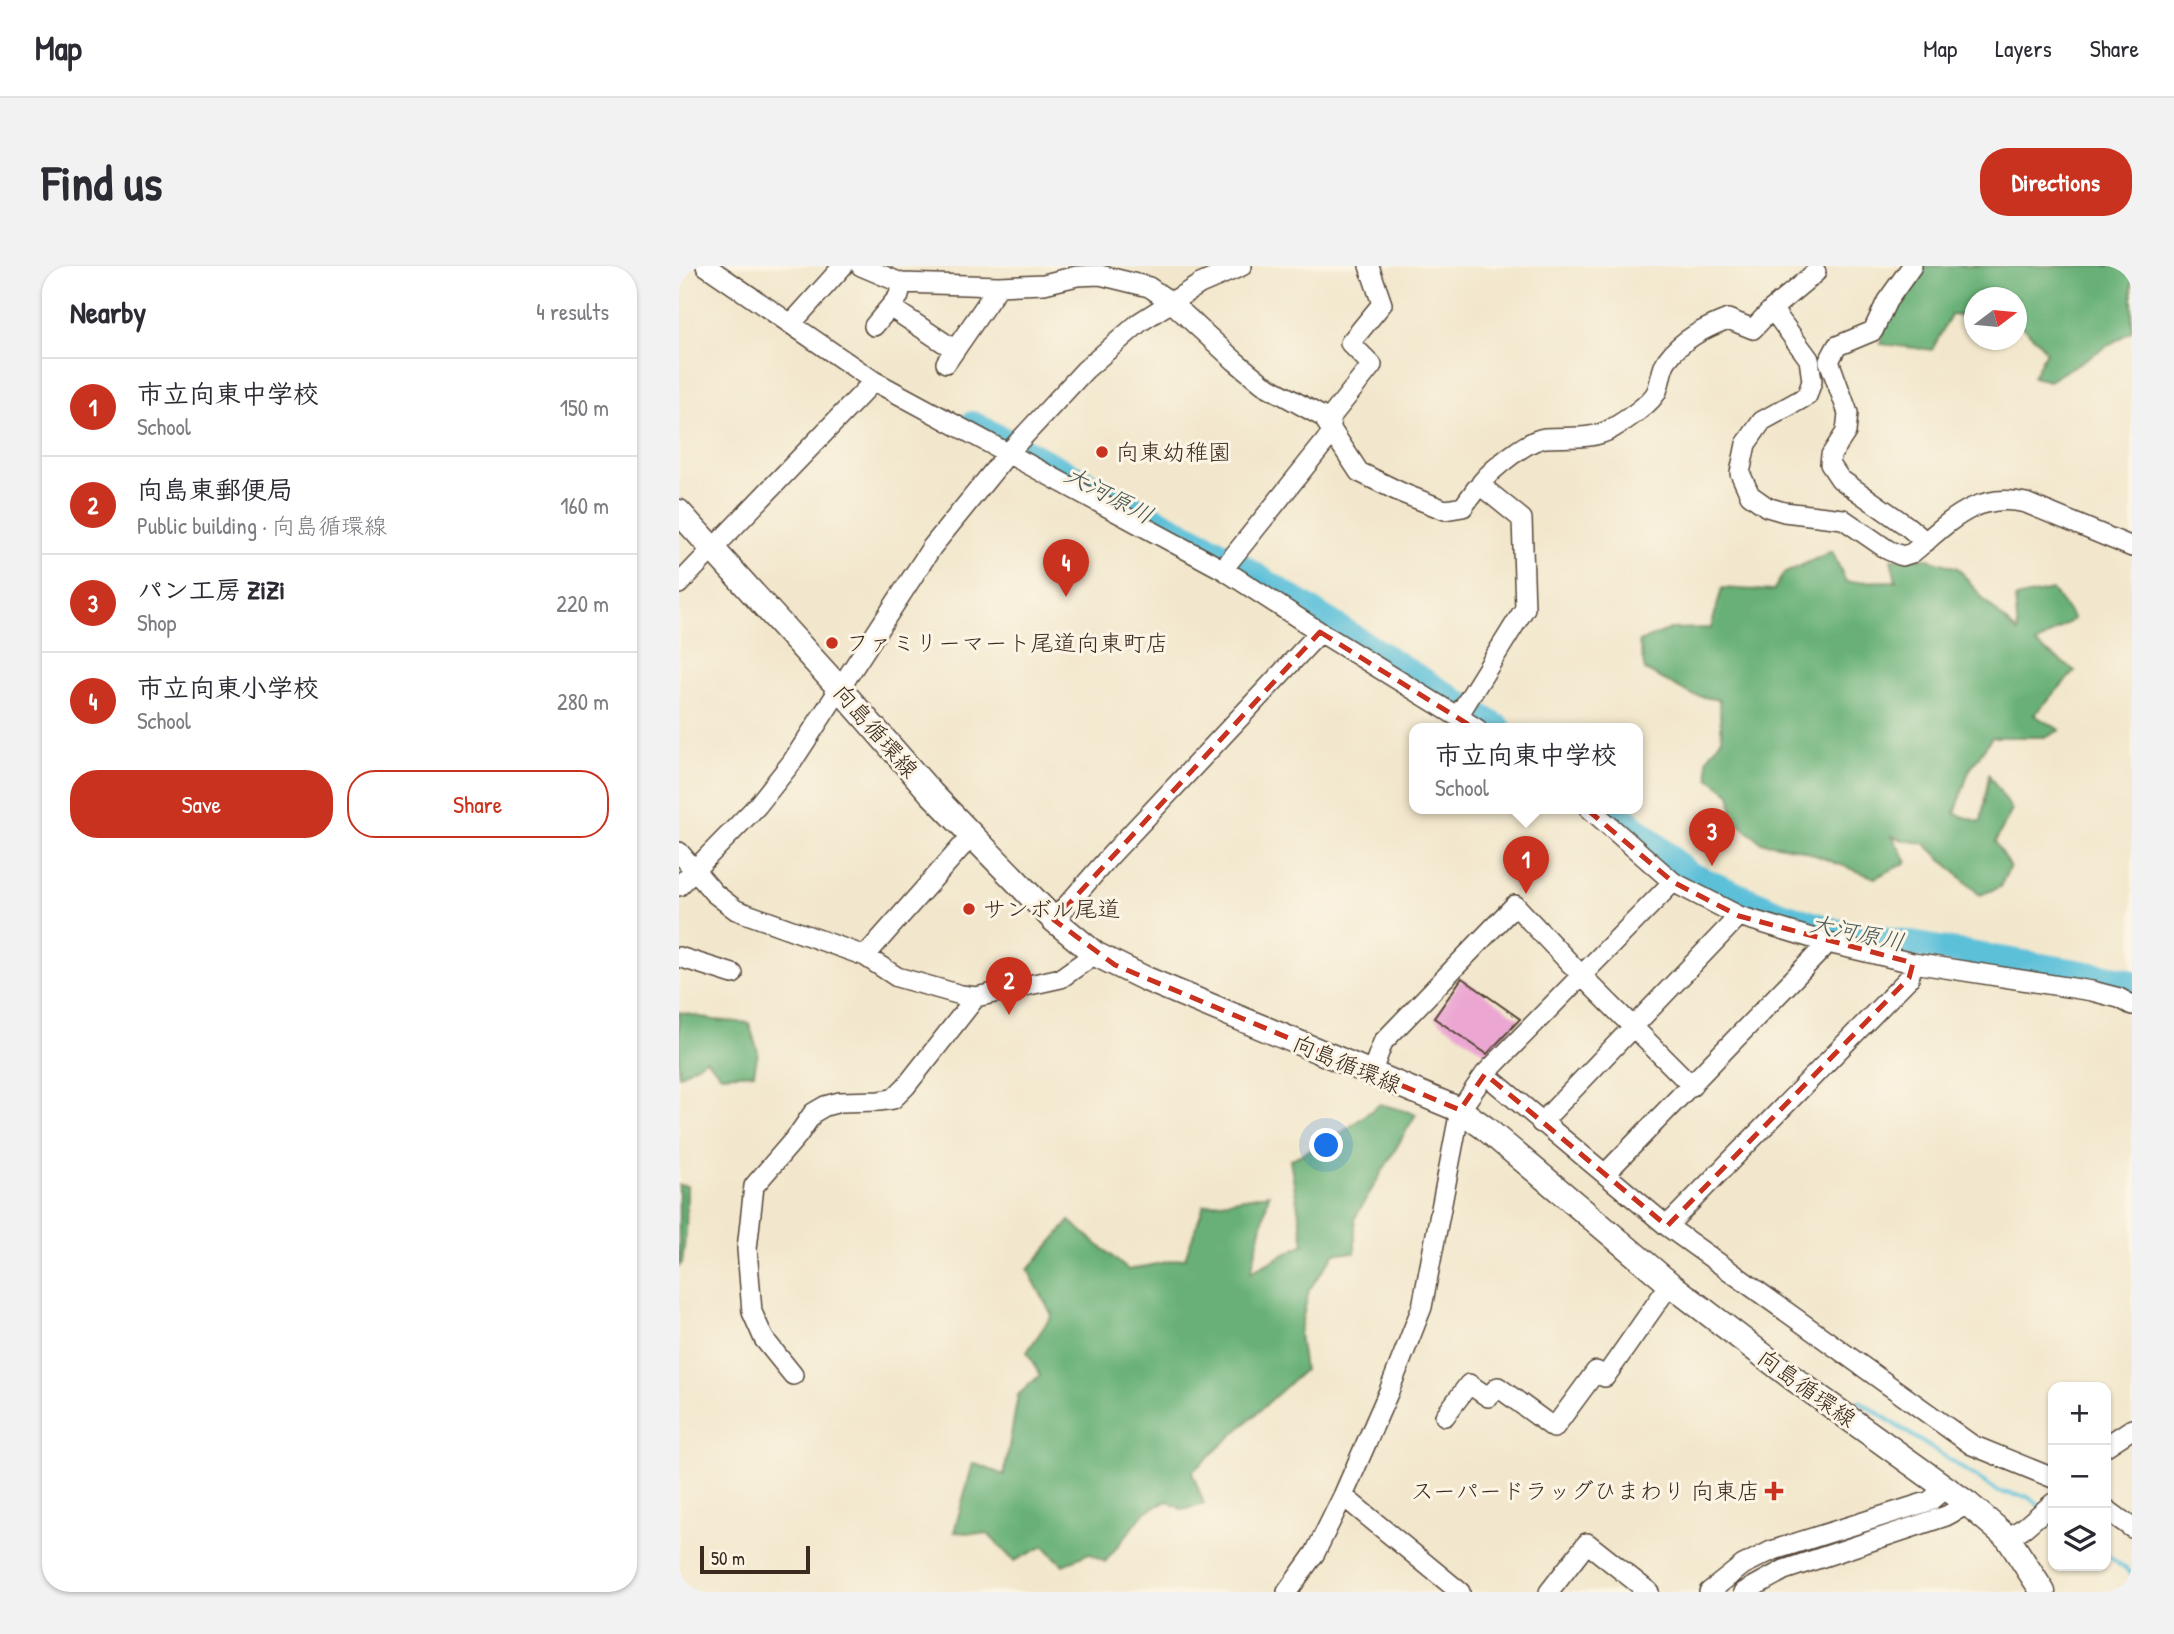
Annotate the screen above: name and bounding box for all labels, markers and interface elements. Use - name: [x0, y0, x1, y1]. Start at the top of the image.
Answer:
- text: Map: [35, 26, 82, 70]
- text: Map: [1923, 32, 1957, 64]
- text: Layers: [1995, 32, 2052, 64]
- text: Share: [2090, 32, 2139, 64]
- button: Directions: [1980, 148, 2132, 216]
- text: Find us: [42, 149, 162, 215]
- north arrow: [1964, 287, 2027, 350]
- text: Nearby: [70, 292, 146, 332]
- text: 4 results: [536, 296, 609, 327]
- text: 市立向東中学校: [137, 376, 319, 411]
- text: 1: [89, 392, 97, 423]
- text: 150 m: [560, 392, 609, 423]
- text: School: [137, 411, 191, 442]
- place label: 向東幼稚園: [1116, 436, 1231, 467]
- marker: 向東幼稚園: [1094, 444, 1110, 460]
- water label: 大河原川: [1060, 457, 1159, 531]
- text: 向島東郵便局: [137, 472, 293, 507]
- text: 2: [88, 490, 98, 521]
- text: 160 m: [560, 490, 609, 521]
- text: Public building · 向島循環線: [137, 510, 387, 541]
- pin: 4: [1043, 539, 1089, 597]
- text: パン工房 ZiZi: [137, 572, 285, 607]
- text: 3: [88, 588, 98, 619]
- text: 220 m: [556, 588, 609, 619]
- text: Shop: [137, 607, 176, 638]
- place label: ファミリーマート尾道向東町店: [846, 627, 1168, 658]
- marker: ファミリーマート尾道向東町店: [824, 635, 840, 651]
- text: 市立向東小学校: [137, 670, 319, 705]
- street label: 向島循環線: [827, 677, 926, 784]
- text: 4: [89, 686, 97, 717]
- text: 280 m: [557, 686, 609, 717]
- text: School: [137, 705, 191, 736]
- popup: [1409, 723, 1643, 814]
- text: 市立向東中学校: [1435, 737, 1617, 772]
- button: Save: [70, 770, 333, 838]
- button: Share: [347, 770, 609, 838]
- text: School: [1435, 772, 1489, 803]
- pin: 3: [1689, 808, 1735, 866]
- pin: 1: [1503, 836, 1549, 894]
- place label: サンボル尾道: [983, 893, 1121, 924]
- marker: サンボル尾道: [961, 901, 977, 917]
- water label: 大河原川: [1807, 906, 1907, 958]
- pin: 2: [986, 957, 1032, 1015]
- street label: 向島循環線: [1288, 1027, 1406, 1100]
- your location: [1309, 1128, 1343, 1162]
- street label: 向島循環線: [1752, 1341, 1863, 1434]
- map controls: [2048, 1382, 2111, 1571]
- button: +: [2048, 1382, 2111, 1445]
- button: −: [2048, 1445, 2111, 1508]
- place label: スーパードラッグひまわり 向東店: [1411, 1475, 1760, 1506]
- marker: スーパードラッグひまわり 向東店: [1766, 1483, 1782, 1499]
- button: layers: [2048, 1508, 2111, 1571]
- scale bar: [700, 1543, 810, 1575]
- text: 50 m: [711, 1545, 745, 1571]

